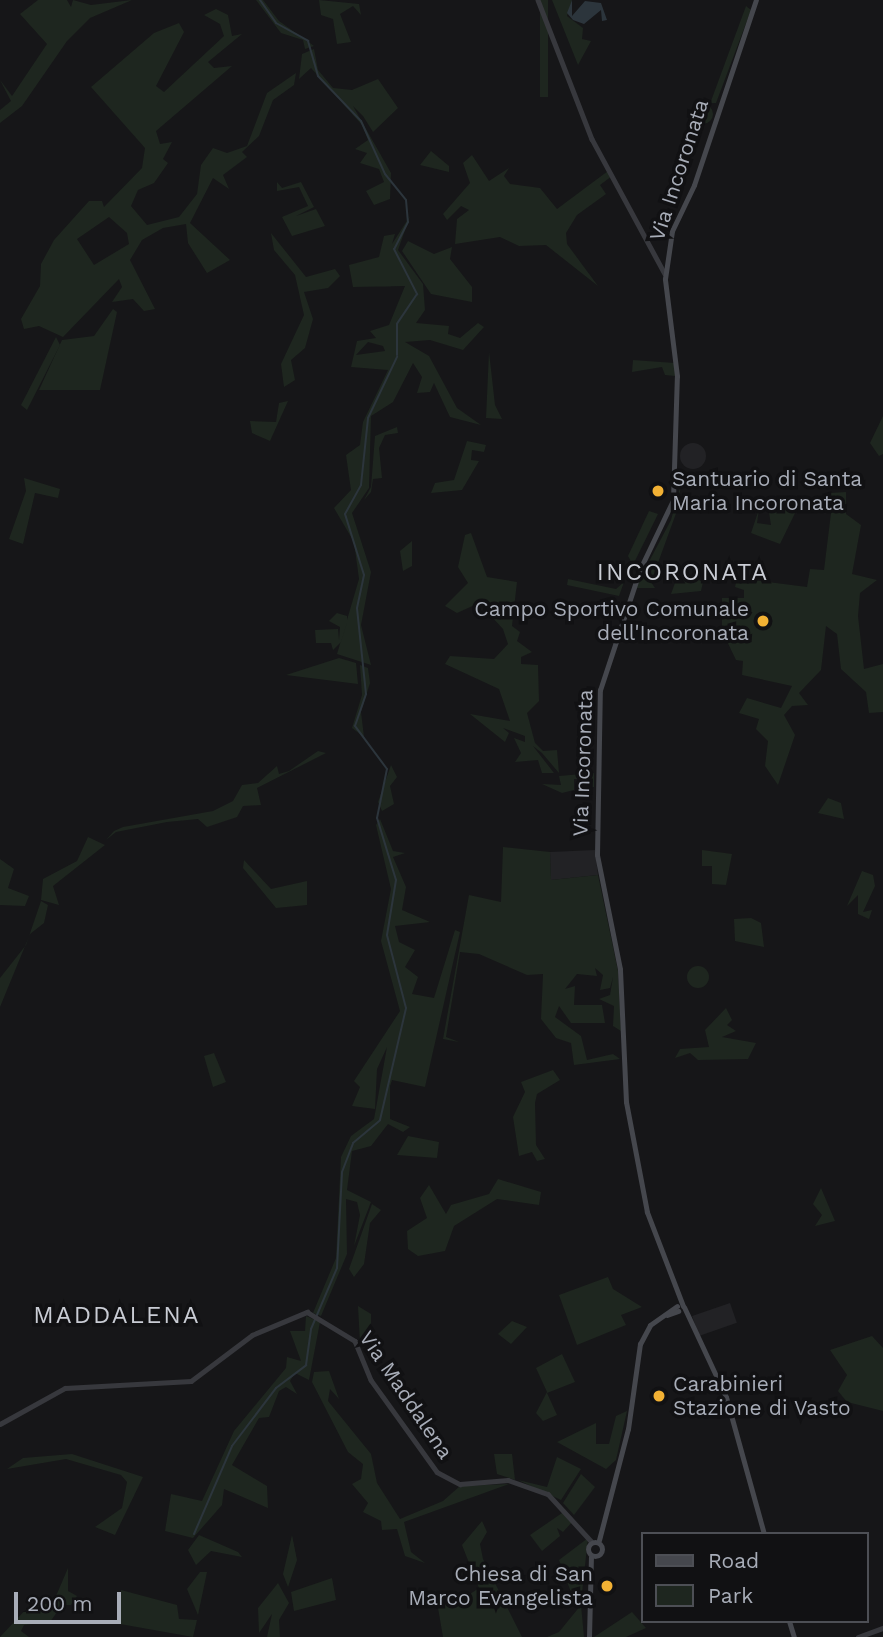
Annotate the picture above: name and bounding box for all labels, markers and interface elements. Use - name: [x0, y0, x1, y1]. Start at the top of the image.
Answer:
- street label: Via Incoronata: [644, 96, 714, 244]
- place label: Santuario di Santa Maria Incoronata: [672, 466, 862, 516]
- marker: Santuario di Santa Maria Incoronata: [650, 483, 666, 499]
- district label: INCORONATA: [598, 559, 768, 587]
- place label: Campo Sportivo Comunale dell'Incoronata: [474, 596, 749, 646]
- marker: Campo Sportivo Comunale dell'Incoronata: [755, 613, 771, 629]
- street label: Via Incoronata: [568, 689, 598, 837]
- district label: MADDALENA: [34, 1302, 200, 1330]
- street label: Via Maddalena: [354, 1326, 458, 1464]
- place label: Carabinieri Stazione di Vasto: [673, 1371, 851, 1421]
- marker: Carabinieri Stazione di Vasto: [651, 1388, 667, 1404]
- legend: [642, 1532, 869, 1623]
- text: Road: [708, 1548, 759, 1573]
- place label: Chiesa di San Marco Evangelista: [408, 1561, 593, 1611]
- scale bar: [18, 1578, 124, 1622]
- marker: Chiesa di San Marco Evangelista: [599, 1578, 615, 1594]
- text: Park: [708, 1583, 753, 1608]
- text: 200 m: [27, 1591, 93, 1616]

